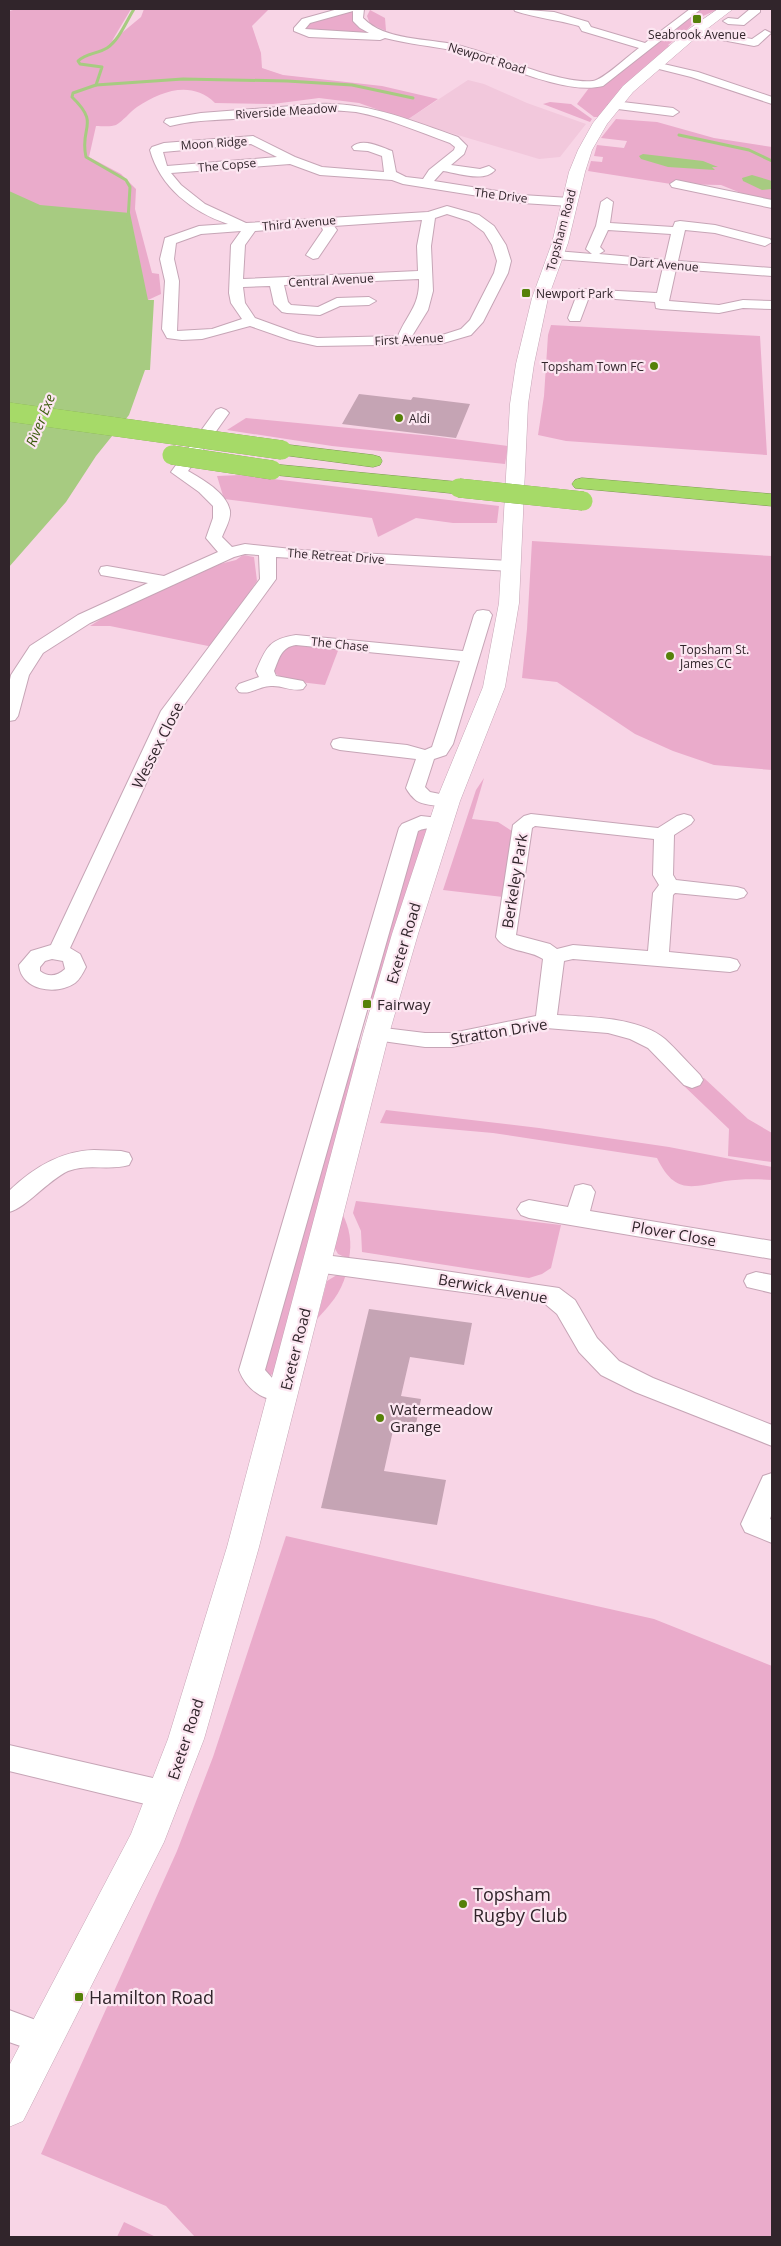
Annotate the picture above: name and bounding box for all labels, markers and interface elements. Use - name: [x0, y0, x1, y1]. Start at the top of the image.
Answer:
- marker: Seabrook Avenue: [691, 13, 703, 25]
- place label: Seabrook Avenue: [648, 26, 746, 43]
- street label: Newport Road: [446, 38, 528, 78]
- street label: Riverside Meadow: [234, 99, 338, 123]
- street label: Moon Ridge: [180, 132, 248, 154]
- street label: The Copse: [197, 154, 257, 176]
- street label: The Drive: [474, 183, 529, 207]
- street label: Topsham Road: [542, 187, 580, 273]
- street label: Third Avenue: [261, 211, 337, 235]
- street label: Dart Avenue: [629, 253, 700, 276]
- street label: Central Avenue: [288, 269, 374, 291]
- place label: Newport Park: [536, 285, 614, 302]
- marker: Newport Park: [520, 287, 532, 299]
- street label: First Avenue: [374, 329, 444, 349]
- place label: Topsham Town FC: [542, 358, 644, 375]
- marker: Topsham Town FC: [648, 360, 660, 372]
- water label: River Exe: [21, 391, 59, 449]
- place label: Aldi: [409, 410, 430, 427]
- marker: Aldi: [393, 412, 405, 424]
- street label: The Retreat Drive: [287, 544, 385, 568]
- street label: The Chase: [310, 633, 370, 656]
- place label: Topsham St. James CC: [679, 641, 749, 672]
- marker: Topsham St. James CC: [664, 650, 676, 662]
- street label: Wessex Close: [127, 698, 187, 792]
- street label: Berkeley Park: [497, 832, 531, 930]
- street label: Exeter Road: [381, 900, 425, 986]
- place label: Fairway: [377, 994, 431, 1014]
- marker: Fairway: [361, 998, 373, 1010]
- street label: Stratton Drive: [449, 1013, 549, 1049]
- street label: Plover Close: [630, 1216, 718, 1250]
- street label: Berwick Avenue: [437, 1269, 549, 1307]
- street label: Exeter Road: [275, 1306, 315, 1392]
- place label: Watermeadow Grange: [390, 1399, 493, 1436]
- marker: Watermeadow Grange: [374, 1412, 386, 1424]
- street label: Exeter Road: [162, 1696, 208, 1782]
- place label: Topsham Rugby Club: [473, 1882, 568, 1927]
- marker: Topsham Rugby Club: [457, 1898, 469, 1910]
- place label: Hamilton Road: [89, 1985, 214, 2009]
- marker: Hamilton Road: [73, 1991, 85, 2003]

